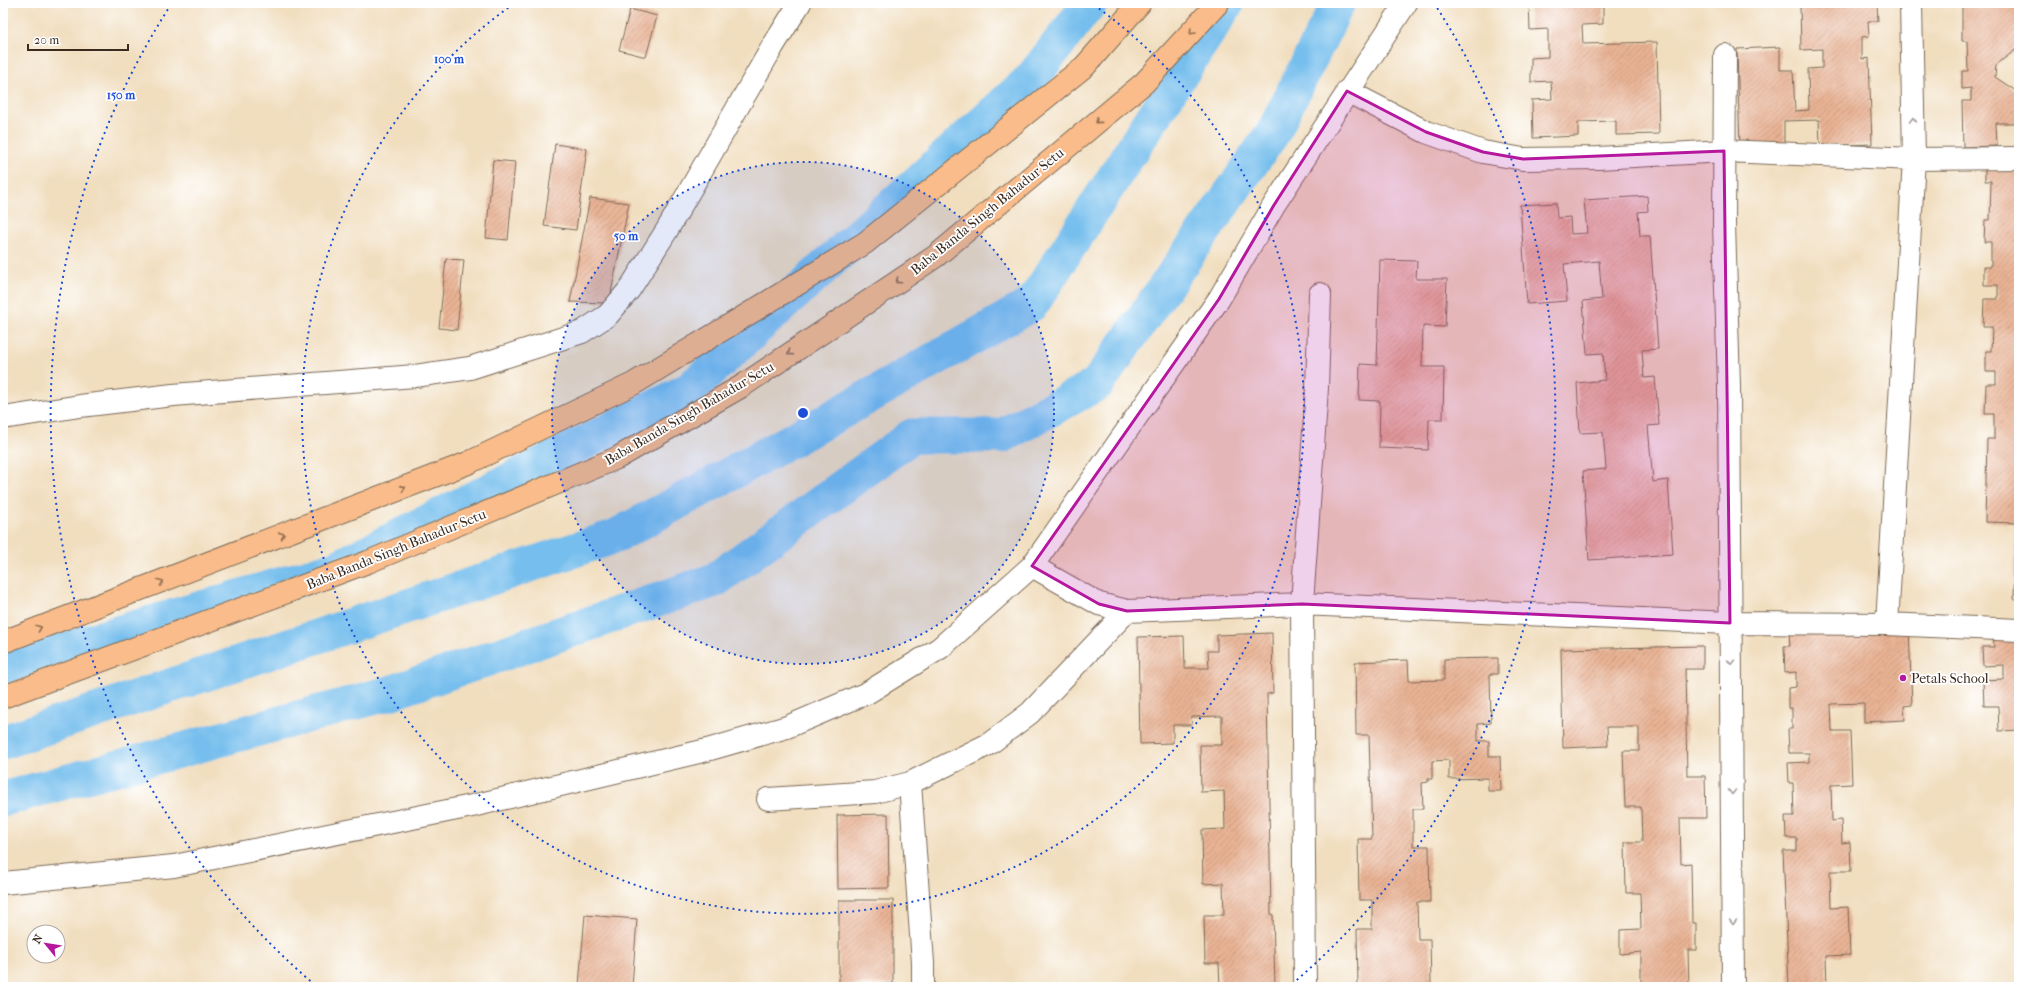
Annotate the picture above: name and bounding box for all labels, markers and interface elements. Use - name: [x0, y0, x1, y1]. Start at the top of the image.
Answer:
- scale bar: [28, 26, 128, 52]
- one-way arrow: [1189, 27, 1196, 35]
- text: 20 m: [34, 33, 59, 47]
- text: 100 m: [434, 52, 465, 66]
- text: 150 m: [107, 88, 136, 102]
- one-way arrow: [1095, 117, 1102, 124]
- one-way arrow: [1909, 117, 1917, 123]
- street label: Baba Banda Singh Bahadur Setu: [907, 144, 1067, 279]
- text: 50 m: [614, 229, 639, 243]
- one-way arrow: [895, 276, 902, 284]
- one-way arrow: [787, 349, 794, 356]
- street label: Baba Banda Singh Bahadur Setu: [602, 358, 777, 469]
- centre of rings: [796, 406, 810, 420]
- one-way arrow: [400, 485, 407, 493]
- street label: Baba Banda Singh Bahadur Setu: [304, 506, 489, 593]
- one-way arrow: [278, 531, 285, 539]
- one-way arrow: [157, 578, 164, 586]
- one-way arrow: [36, 625, 43, 633]
- one-way arrow: [1726, 659, 1735, 665]
- place label: Petals School: [1911, 670, 1989, 687]
- marker: Petals School: [1898, 673, 1908, 683]
- one-way arrow: [1728, 789, 1736, 795]
- one-way arrow: [1729, 919, 1737, 925]
- north arrow: [26, 924, 66, 964]
- text: N: [30, 932, 46, 946]

